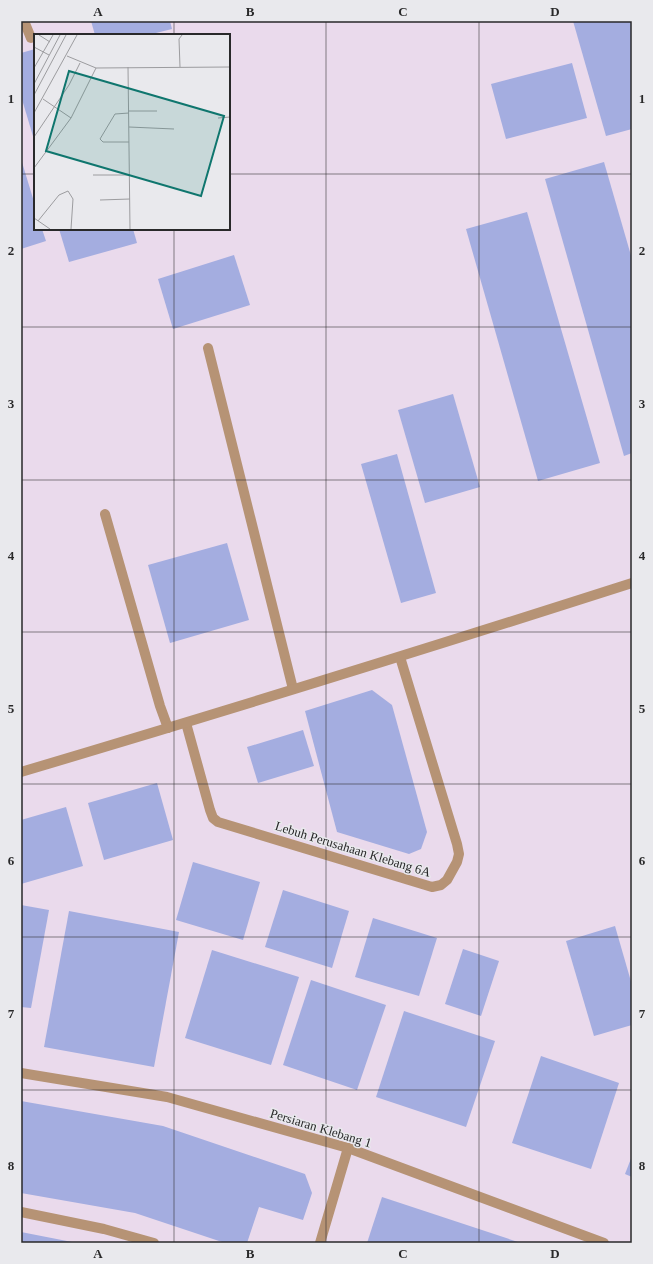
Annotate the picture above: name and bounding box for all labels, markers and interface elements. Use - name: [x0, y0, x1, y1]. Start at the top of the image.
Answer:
- text: A: [93, 4, 103, 19]
- text: B: [246, 4, 255, 19]
- text: C: [398, 4, 408, 19]
- text: D: [550, 4, 560, 19]
- inset map: [34, 34, 230, 230]
- text: 1: [8, 91, 14, 106]
- text: 1: [639, 91, 645, 106]
- text: 2: [8, 243, 14, 258]
- text: 2: [639, 243, 645, 258]
- text: 3: [8, 396, 15, 411]
- text: 3: [639, 396, 646, 411]
- text: 4: [8, 548, 15, 563]
- text: 4: [639, 548, 646, 563]
- text: 5: [8, 701, 15, 716]
- text: 5: [639, 701, 646, 716]
- street label: Lebuh Perusahaan Klebang 6A: [273, 818, 433, 880]
- text: 6: [8, 853, 15, 868]
- text: 6: [639, 853, 646, 868]
- text: 7: [8, 1006, 15, 1021]
- text: 7: [639, 1006, 646, 1021]
- street label: Persiaran Klebang 1: [268, 1105, 374, 1151]
- text: 8: [8, 1158, 15, 1173]
- text: 8: [639, 1158, 646, 1173]
- text: A: [93, 1246, 103, 1261]
- text: B: [246, 1246, 255, 1261]
- text: C: [398, 1246, 408, 1261]
- text: D: [550, 1246, 560, 1261]

